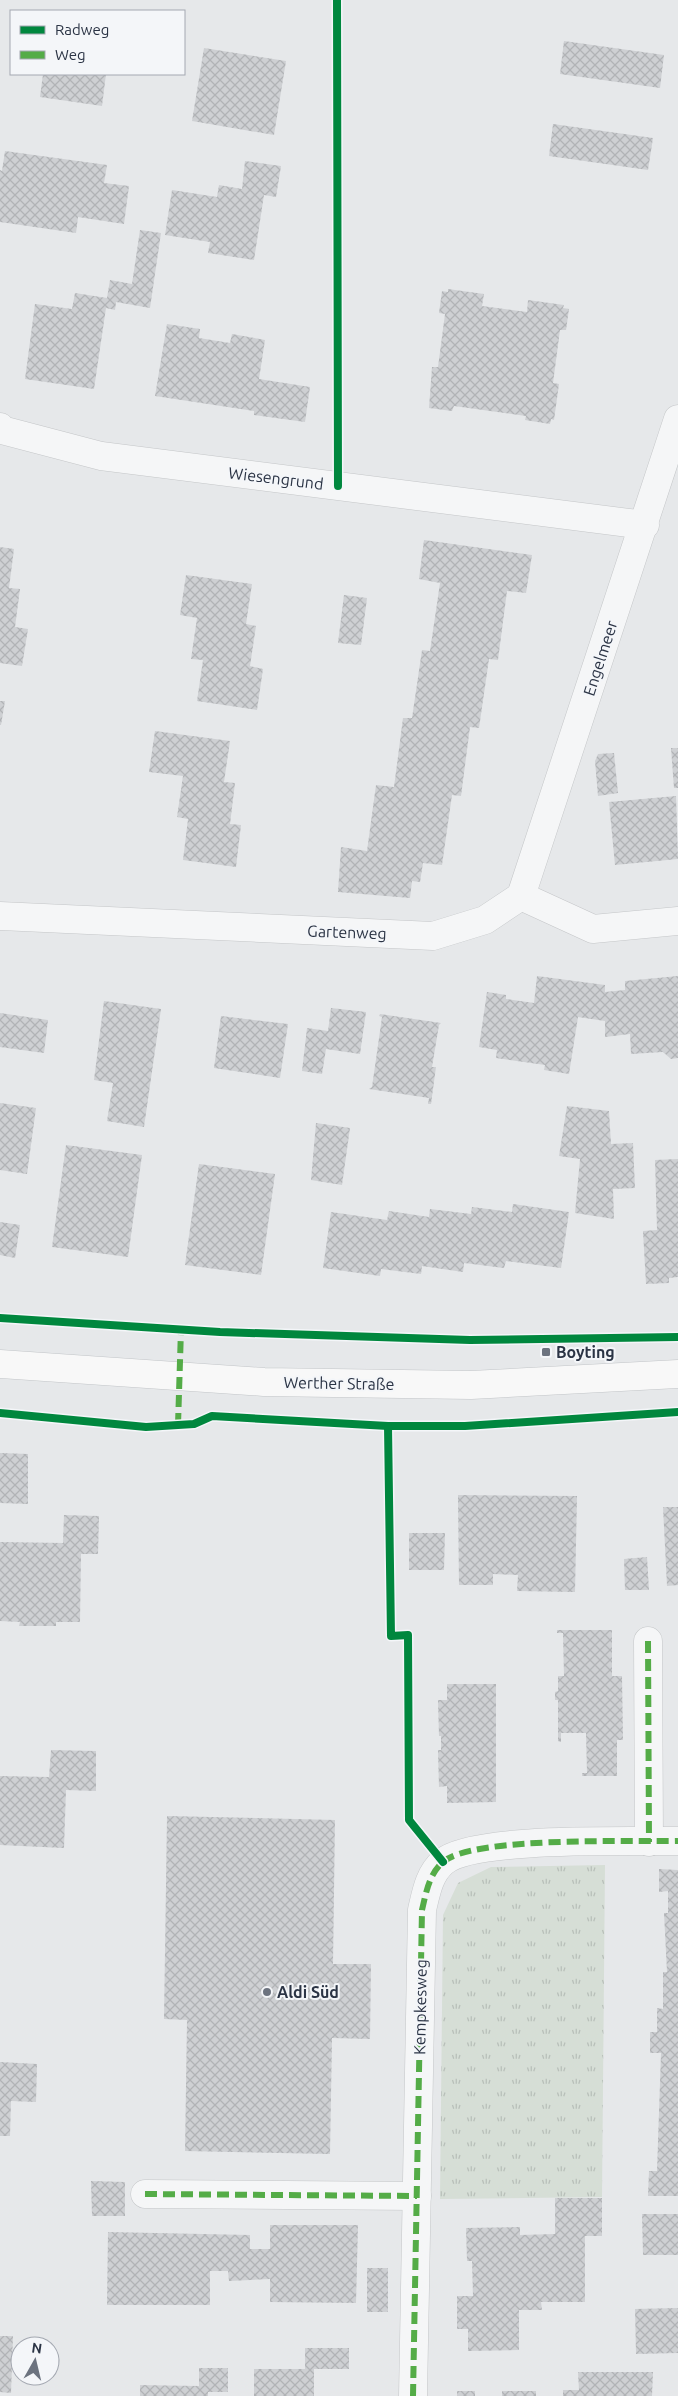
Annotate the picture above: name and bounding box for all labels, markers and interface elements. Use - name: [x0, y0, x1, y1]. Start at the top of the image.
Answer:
- legend: [10, 10, 185, 75]
- text: Radweg: [55, 21, 109, 38]
- text: Weg: [55, 46, 86, 63]
- street label: Wiesengrund: [227, 463, 325, 493]
- street label: Engelmeer: [579, 618, 621, 698]
- street label: Gartenweg: [307, 922, 387, 942]
- place label: Boyting: [556, 1343, 615, 1361]
- marker: Boyting: [540, 1346, 552, 1358]
- street label: Werther Straße: [283, 1373, 395, 1393]
- street label: Kempkesweg: [410, 1959, 430, 2055]
- place label: Aldi Süd: [277, 1983, 339, 2001]
- marker: Aldi Süd: [261, 1986, 273, 1998]
- north arrow: [10, 2336, 60, 2386]
- text: N: [31, 2339, 43, 2357]

